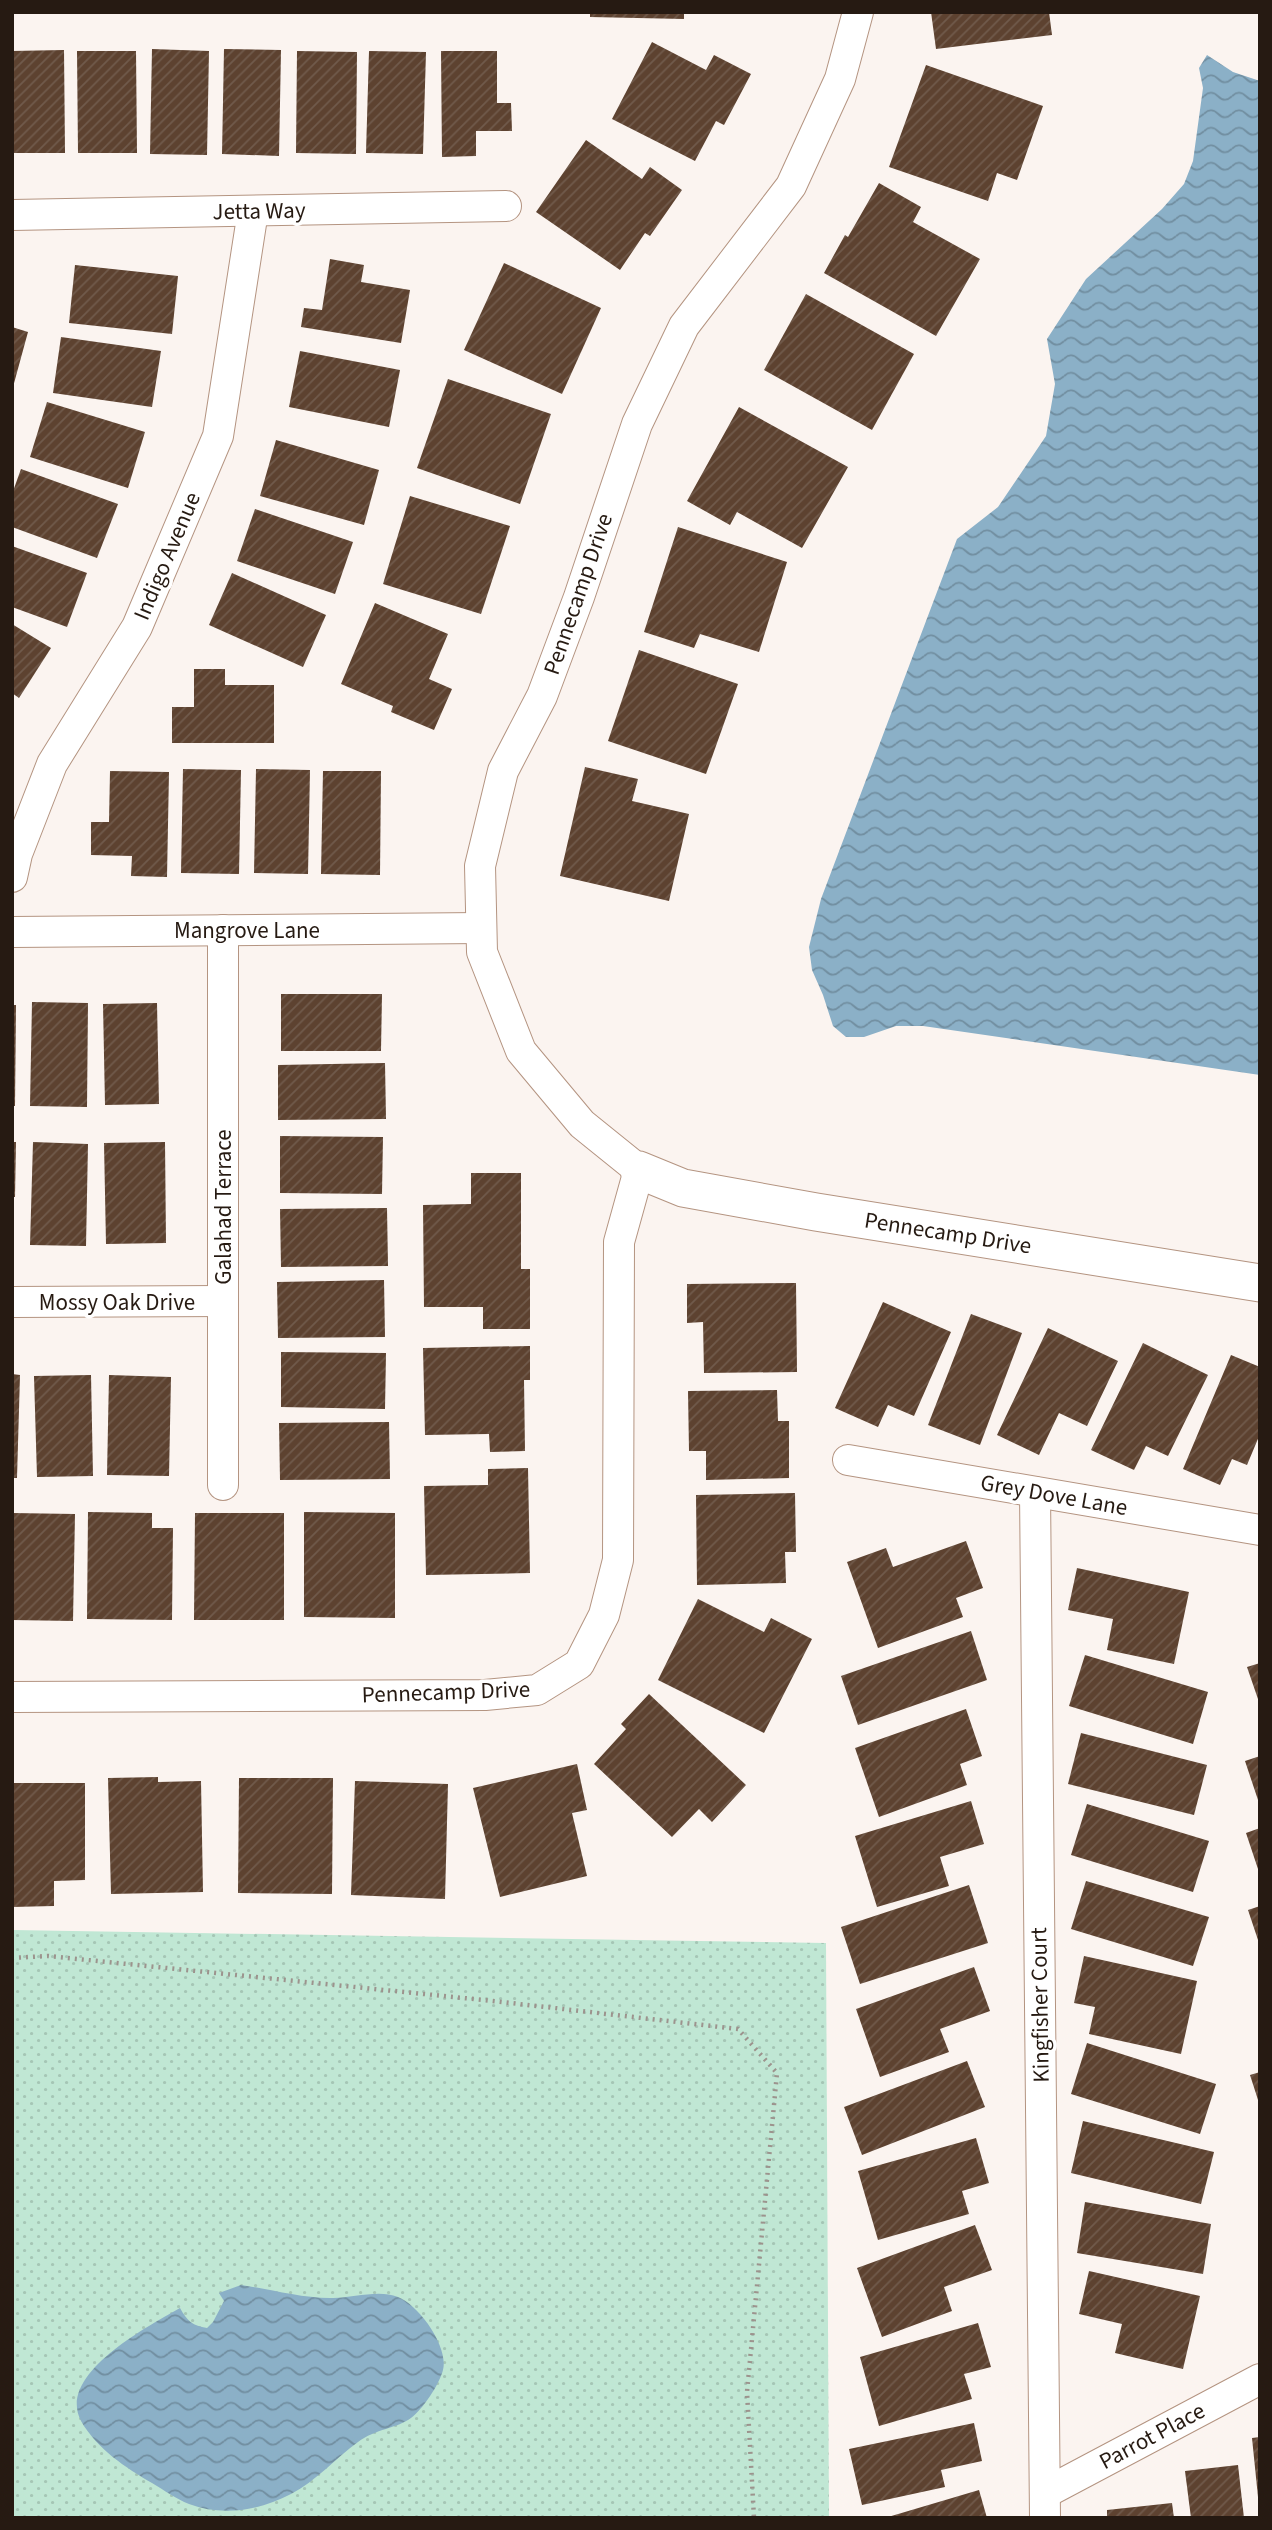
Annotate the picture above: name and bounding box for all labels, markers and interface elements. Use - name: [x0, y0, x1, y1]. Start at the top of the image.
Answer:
- street label: Jetta Way: [212, 194, 306, 228]
- street label: Indigo Avenue: [125, 487, 209, 625]
- street label: Pennecamp Drive: [535, 509, 621, 679]
- street label: Mangrove Lane: [174, 914, 320, 947]
- street label: Galahad Terrace: [207, 1129, 240, 1285]
- street label: Pennecamp Drive: [862, 1204, 1034, 1262]
- street label: Mossy Oak Drive: [39, 1286, 195, 1319]
- street label: Grey Dove Lane: [978, 1466, 1130, 1524]
- street label: Pennecamp Drive: [361, 1673, 531, 1711]
- street label: Kingfisher Court: [1022, 1927, 1058, 2083]
- street label: Parrot Place: [1093, 2394, 1211, 2478]

